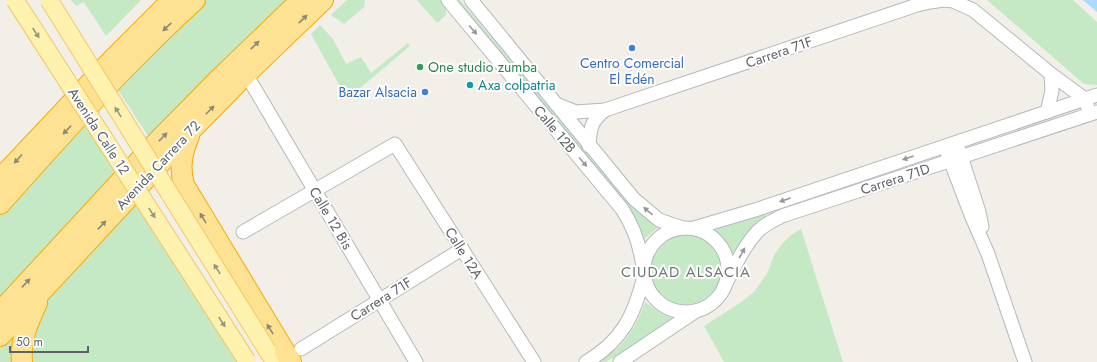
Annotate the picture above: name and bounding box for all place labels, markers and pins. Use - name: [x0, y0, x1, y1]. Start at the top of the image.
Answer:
- marker: Centro Comercial El Edén: [627, 43, 637, 53]
- place label: Centro Comercial El Edén: [580, 53, 684, 89]
- place label: One studio zumba: [428, 57, 537, 77]
- marker: One studio zumba: [415, 62, 425, 72]
- place label: Axa colpatria: [478, 75, 556, 95]
- marker: Axa colpatria: [465, 80, 475, 90]
- place label: Bazar Alsacia: [338, 82, 417, 102]
- marker: Bazar Alsacia: [420, 87, 430, 97]

